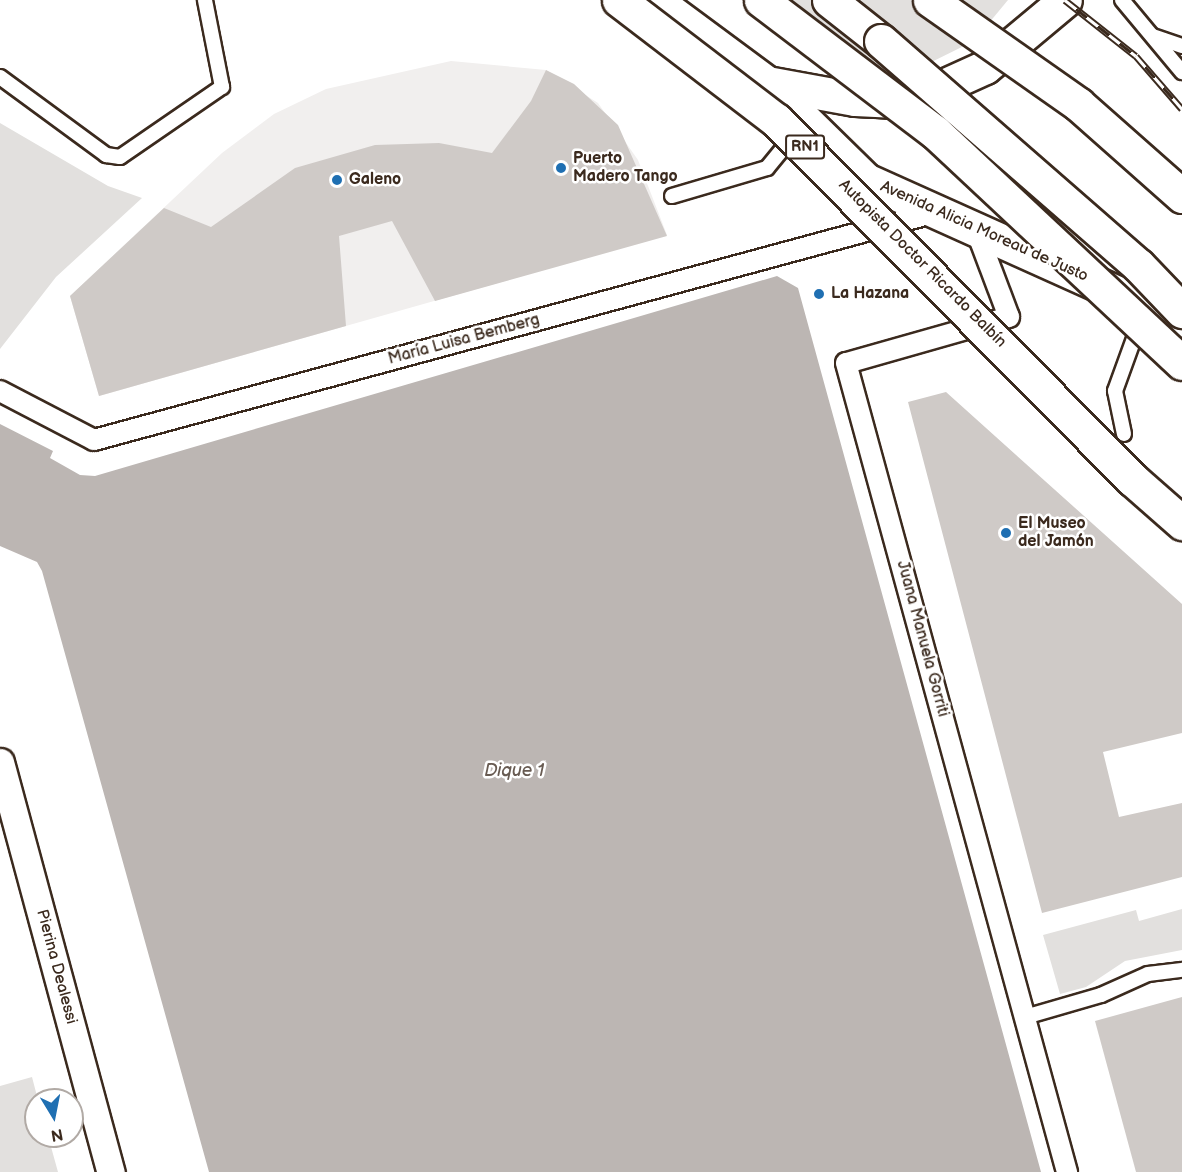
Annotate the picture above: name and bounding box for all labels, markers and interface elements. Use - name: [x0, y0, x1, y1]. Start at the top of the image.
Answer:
- road number: RN1: [784, 135, 826, 159]
- place label: Puerto Madero Tango: [573, 149, 678, 187]
- marker: Puerto Madero Tango: [554, 161, 568, 175]
- place label: Galeno: [349, 170, 401, 190]
- marker: Galeno: [330, 173, 344, 187]
- street label: Autopista Doctor Ricardo Balbín: [834, 176, 1010, 352]
- street label: Avenida Alicia Moreau de Justo: [877, 177, 1091, 287]
- place label: La Hazana: [831, 284, 909, 304]
- marker: La Hazana: [812, 287, 826, 301]
- street label: María Luisa Bemberg: [386, 311, 542, 369]
- place label: El Museo del Jamón: [1018, 514, 1094, 552]
- marker: El Museo del Jamón: [999, 526, 1013, 540]
- street label: Juana Manuela Gorriti: [892, 559, 952, 719]
- water label: Dique 1: [484, 760, 544, 782]
- street label: Pierina Dealessi: [31, 908, 81, 1026]
- north arrow: [24, 1088, 84, 1148]
- text: N: [49, 1124, 64, 1145]

